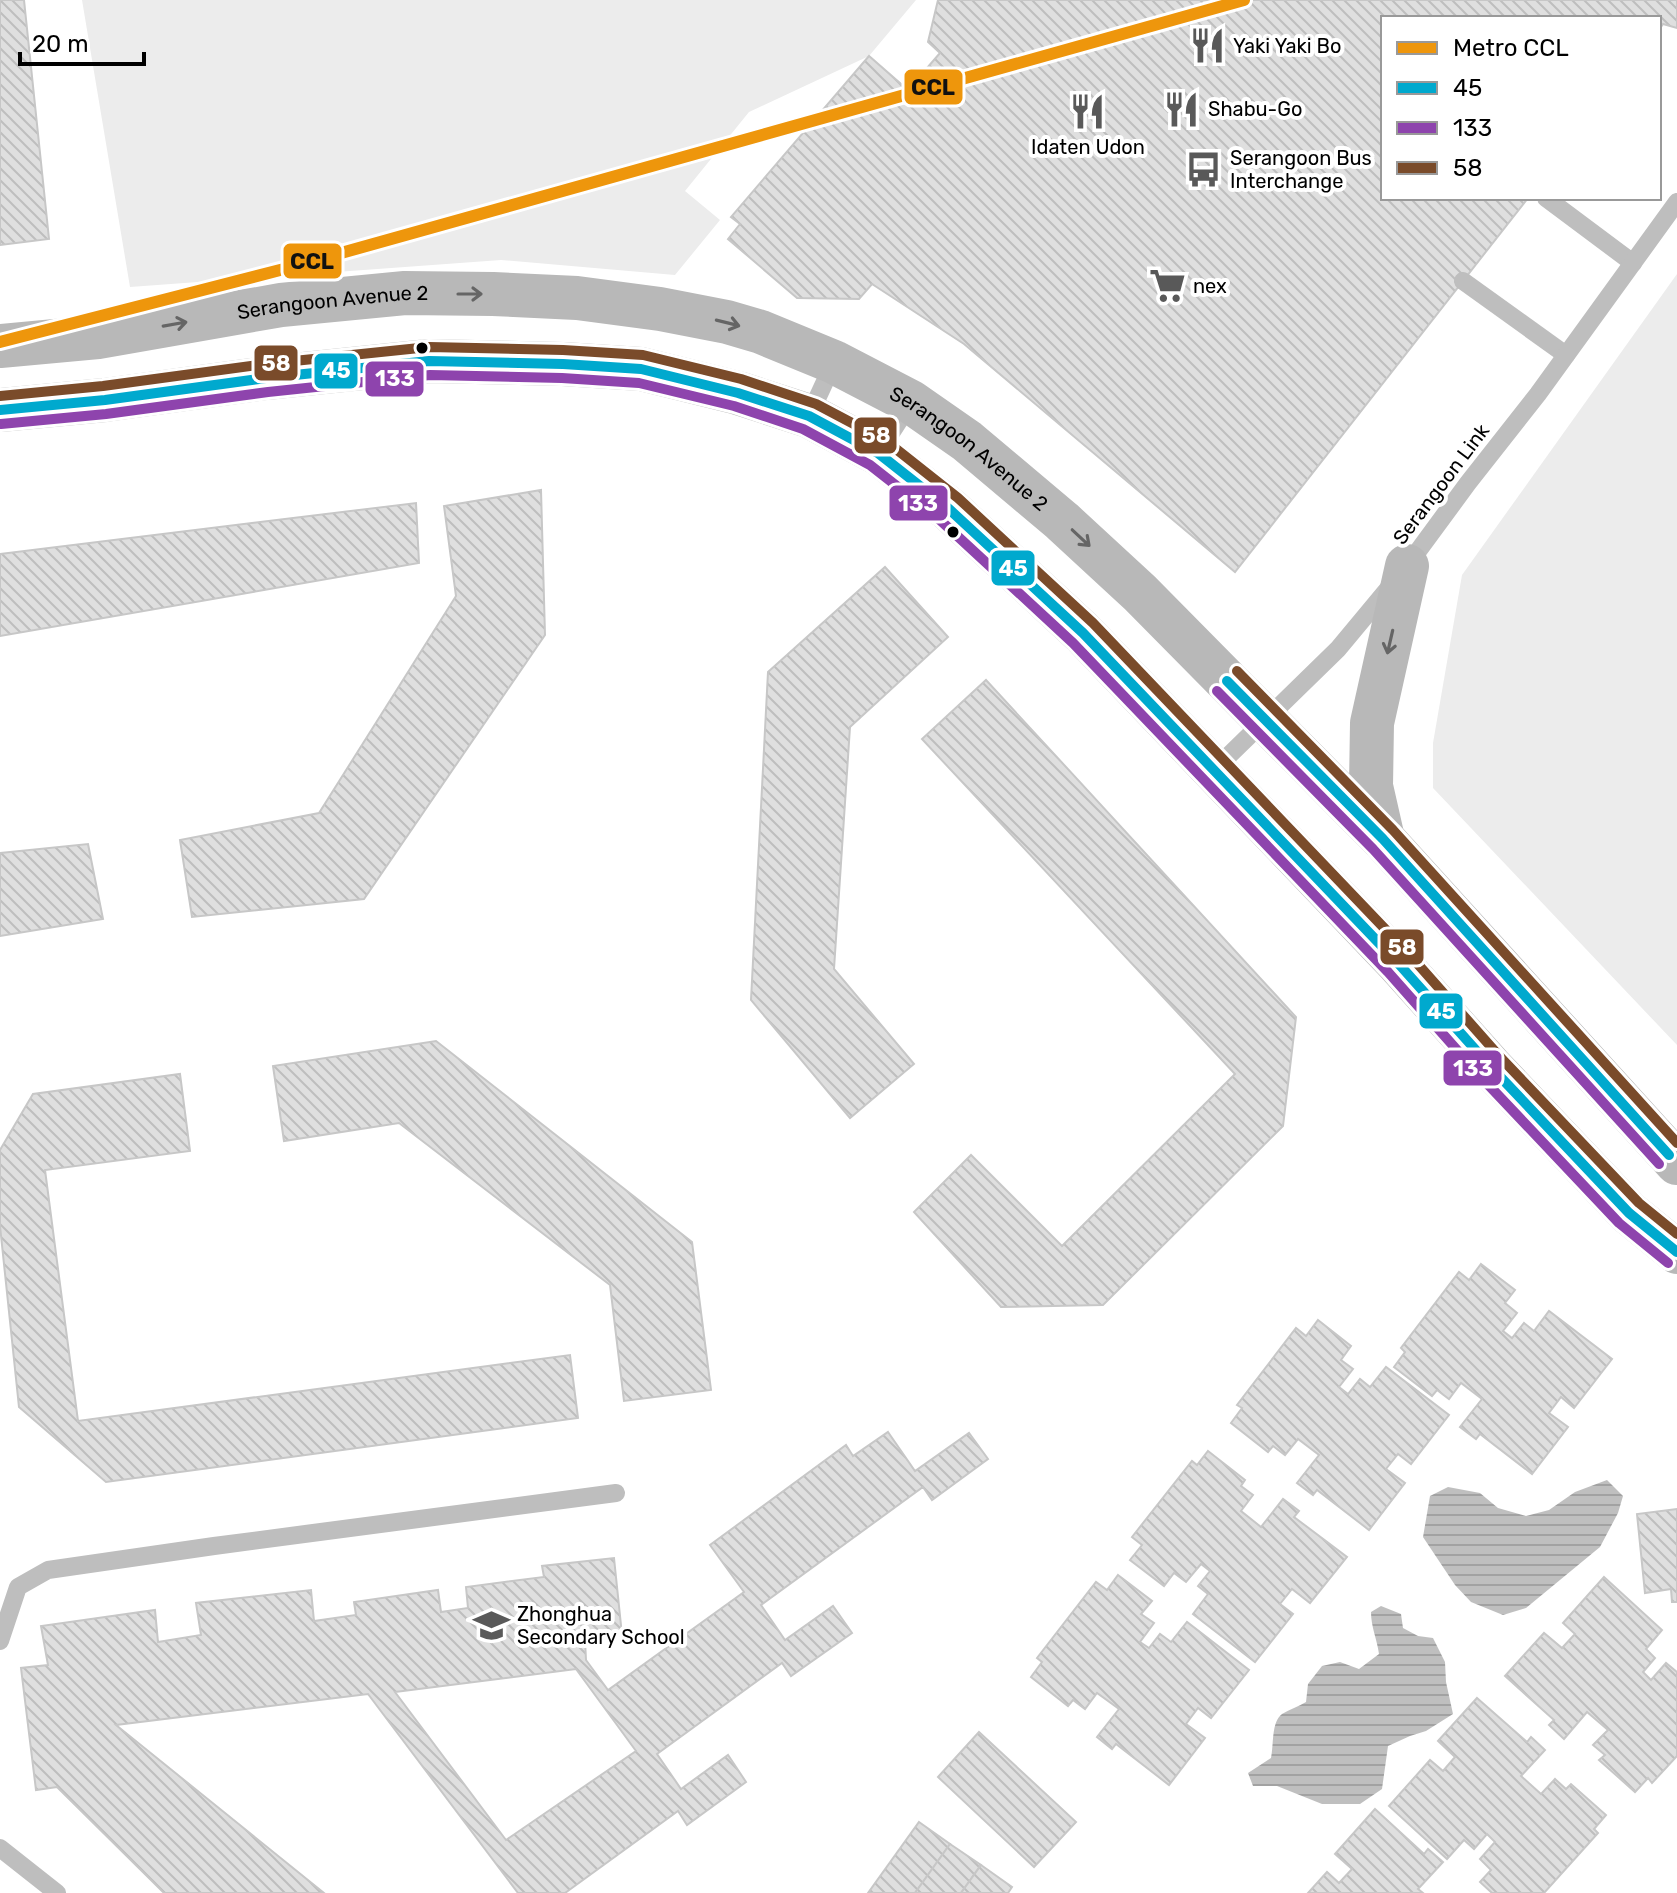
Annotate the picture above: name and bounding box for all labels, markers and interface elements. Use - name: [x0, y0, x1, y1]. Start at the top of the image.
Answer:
- scale bar: [20, 16, 144, 66]
- legend: [1381, 16, 1661, 200]
- restaurant icon: Yaki Yaki Bo: [1188, 27, 1226, 65]
- text: 20 m: [32, 30, 89, 58]
- place label: Yaki Yaki Bo: [1233, 34, 1341, 58]
- text: Metro CCL: [1453, 34, 1569, 62]
- line badge: CCL: [903, 68, 964, 106]
- text: CCL: [911, 74, 955, 101]
- text: 45: [1453, 74, 1482, 102]
- restaurant icon: Shabu-Go: [1163, 90, 1201, 128]
- restaurant icon: Idaten Udon: [1069, 93, 1107, 131]
- place label: Shabu-Go: [1208, 97, 1302, 121]
- text: 133: [1453, 114, 1492, 142]
- place label: Idaten Udon: [1031, 135, 1145, 159]
- place label: Serangoon Bus Interchange: [1230, 146, 1372, 193]
- bus stop icon: Serangoon Bus Interchange: [1185, 151, 1223, 189]
- text: 58: [1453, 154, 1483, 182]
- line badge: CCL: [282, 242, 343, 280]
- text: CCL: [290, 248, 334, 275]
- supermarket icon: nex: [1148, 267, 1186, 305]
- place label: nex: [1193, 274, 1227, 298]
- street label: Serangoon Avenue 2: [235, 281, 429, 324]
- one-way arrow: [456, 286, 483, 301]
- one-way arrow: [162, 315, 187, 330]
- one-way arrow: [714, 317, 740, 332]
- unlabelled marker: [414, 340, 430, 356]
- line badge: 58: [253, 344, 299, 382]
- text: 58: [261, 350, 291, 377]
- line badge: 45: [313, 352, 359, 390]
- text: 45: [321, 357, 351, 384]
- line badge: 133: [364, 360, 425, 398]
- text: 133: [375, 365, 415, 392]
- street label: Serangoon Avenue 2: [886, 381, 1053, 516]
- line badge: 58: [853, 416, 898, 455]
- street label: Serangoon Link: [1388, 418, 1495, 549]
- text: 58: [861, 422, 891, 449]
- line badge: 133: [888, 484, 949, 522]
- text: 133: [898, 490, 938, 517]
- unlabelled marker: [945, 524, 961, 540]
- one-way arrow: [1070, 529, 1090, 547]
- line badge: 45: [990, 549, 1036, 587]
- text: 45: [998, 555, 1028, 582]
- one-way arrow: [1381, 629, 1396, 654]
- line badge: 58: [1379, 928, 1425, 966]
- text: 58: [1387, 934, 1417, 961]
- line badge: 45: [1418, 992, 1464, 1030]
- text: 45: [1426, 998, 1456, 1025]
- line badge: 133: [1442, 1049, 1503, 1087]
- text: 133: [1453, 1055, 1493, 1082]
- place label: Zhonghua Secondary School: [517, 1602, 685, 1649]
- school or university icon: Zhonghua Secondary School: [472, 1606, 510, 1644]

